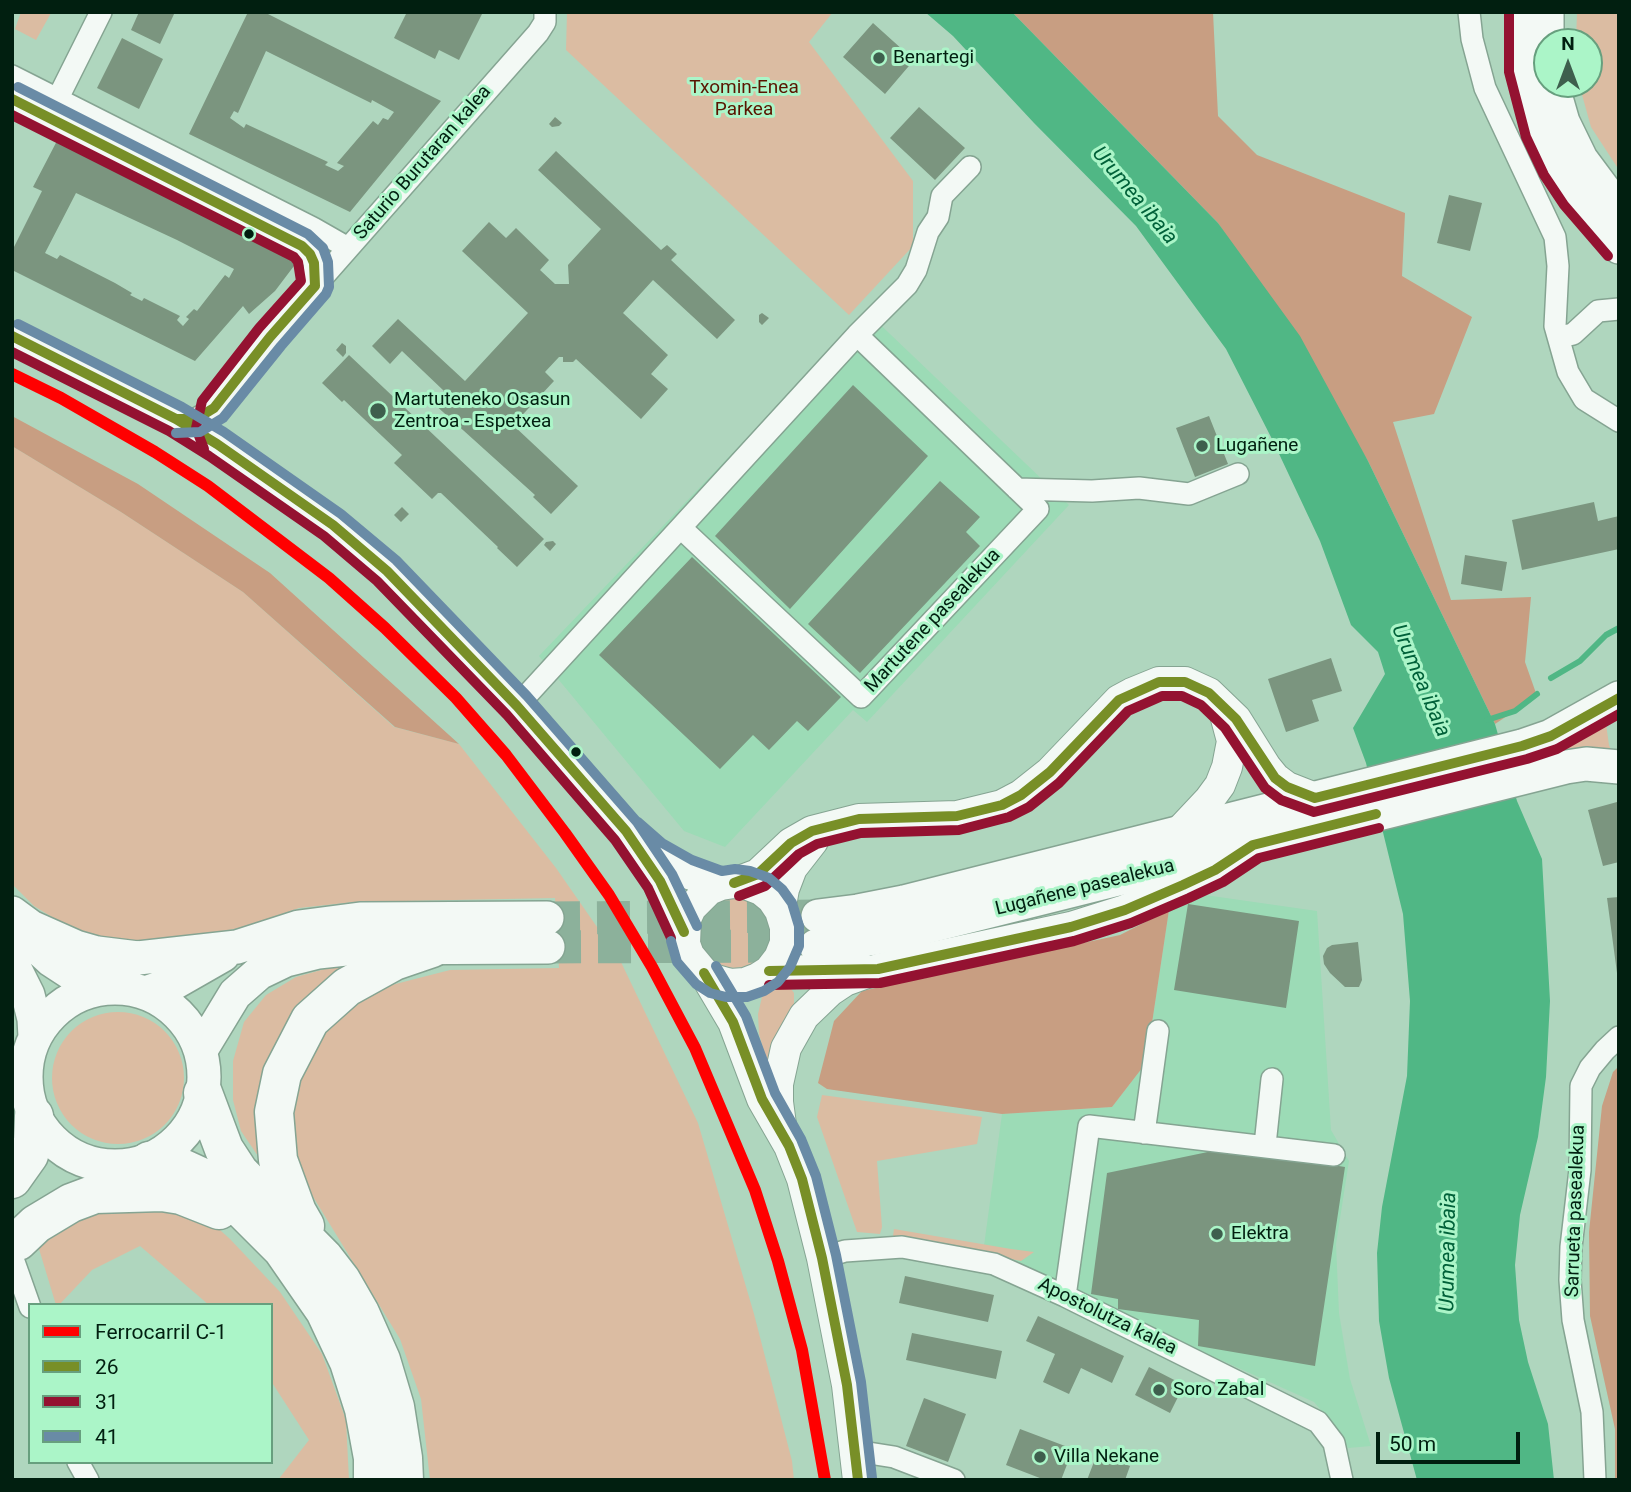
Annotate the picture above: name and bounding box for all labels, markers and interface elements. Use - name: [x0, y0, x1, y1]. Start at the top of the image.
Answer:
- north arrow: [1533, 28, 1603, 98]
- text: N: [1561, 32, 1575, 55]
- place label: Benartegi: [893, 47, 974, 69]
- marker: Benartegi: [871, 50, 887, 66]
- park label: Txomin-Enea Parkea: [689, 77, 799, 121]
- street label: Saturio Burutaran kalea: [350, 81, 496, 245]
- water label: Urumea ibaia: [1086, 142, 1182, 250]
- unlabelled marker: [242, 227, 256, 241]
- place label: Martuteneko Osasun Zentroa - Espetxea: [394, 389, 571, 433]
- marker: Martuteneko Osasun Zentroa - Espetxea: [368, 401, 388, 421]
- place label: Lugañene: [1216, 435, 1298, 457]
- marker: Lugañene: [1194, 438, 1210, 454]
- street label: Martutene pasealekua: [860, 544, 1006, 698]
- water label: Urumea ibaia: [1385, 621, 1455, 741]
- unlabelled marker: [569, 745, 583, 759]
- street label: Lugañene pasealekua: [993, 855, 1177, 921]
- street label: Sarrueta pasealekua: [1562, 1124, 1590, 1298]
- water label: Urumea ibaia: [1435, 1192, 1463, 1312]
- place label: Elektra: [1231, 1223, 1289, 1245]
- marker: Elektra: [1209, 1226, 1225, 1242]
- street label: Apostolutza kalea: [1034, 1274, 1180, 1360]
- legend: [28, 1303, 273, 1464]
- text: Ferrocarril C-1: [95, 1320, 227, 1344]
- text: 26: [95, 1355, 119, 1379]
- place label: Soro Zabal: [1173, 1379, 1264, 1401]
- marker: Soro Zabal: [1151, 1382, 1167, 1398]
- text: 31: [95, 1390, 119, 1414]
- scale bar: [1379, 1418, 1522, 1462]
- text: 41: [95, 1425, 119, 1449]
- text: 50 m: [1389, 1432, 1436, 1456]
- place label: Villa Nekane: [1054, 1446, 1159, 1468]
- marker: Villa Nekane: [1032, 1449, 1048, 1465]

